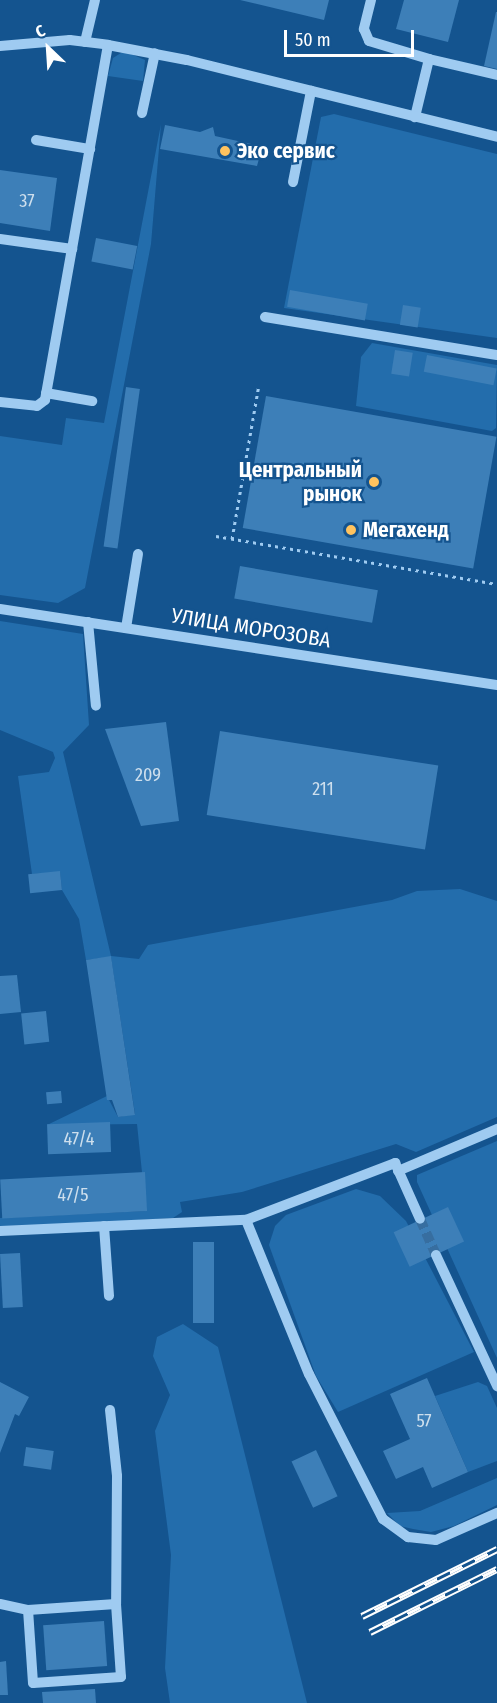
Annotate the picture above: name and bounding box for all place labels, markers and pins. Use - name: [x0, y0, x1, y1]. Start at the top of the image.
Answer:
- place label: Эко сервис: [237, 138, 335, 164]
- marker: Эко сервис: [218, 144, 232, 158]
- place label: Центральный рынок: [239, 457, 362, 507]
- marker: Центральный рынок: [367, 475, 381, 489]
- place label: Мегахенд: [363, 517, 449, 543]
- marker: Мегахенд: [344, 523, 358, 537]

